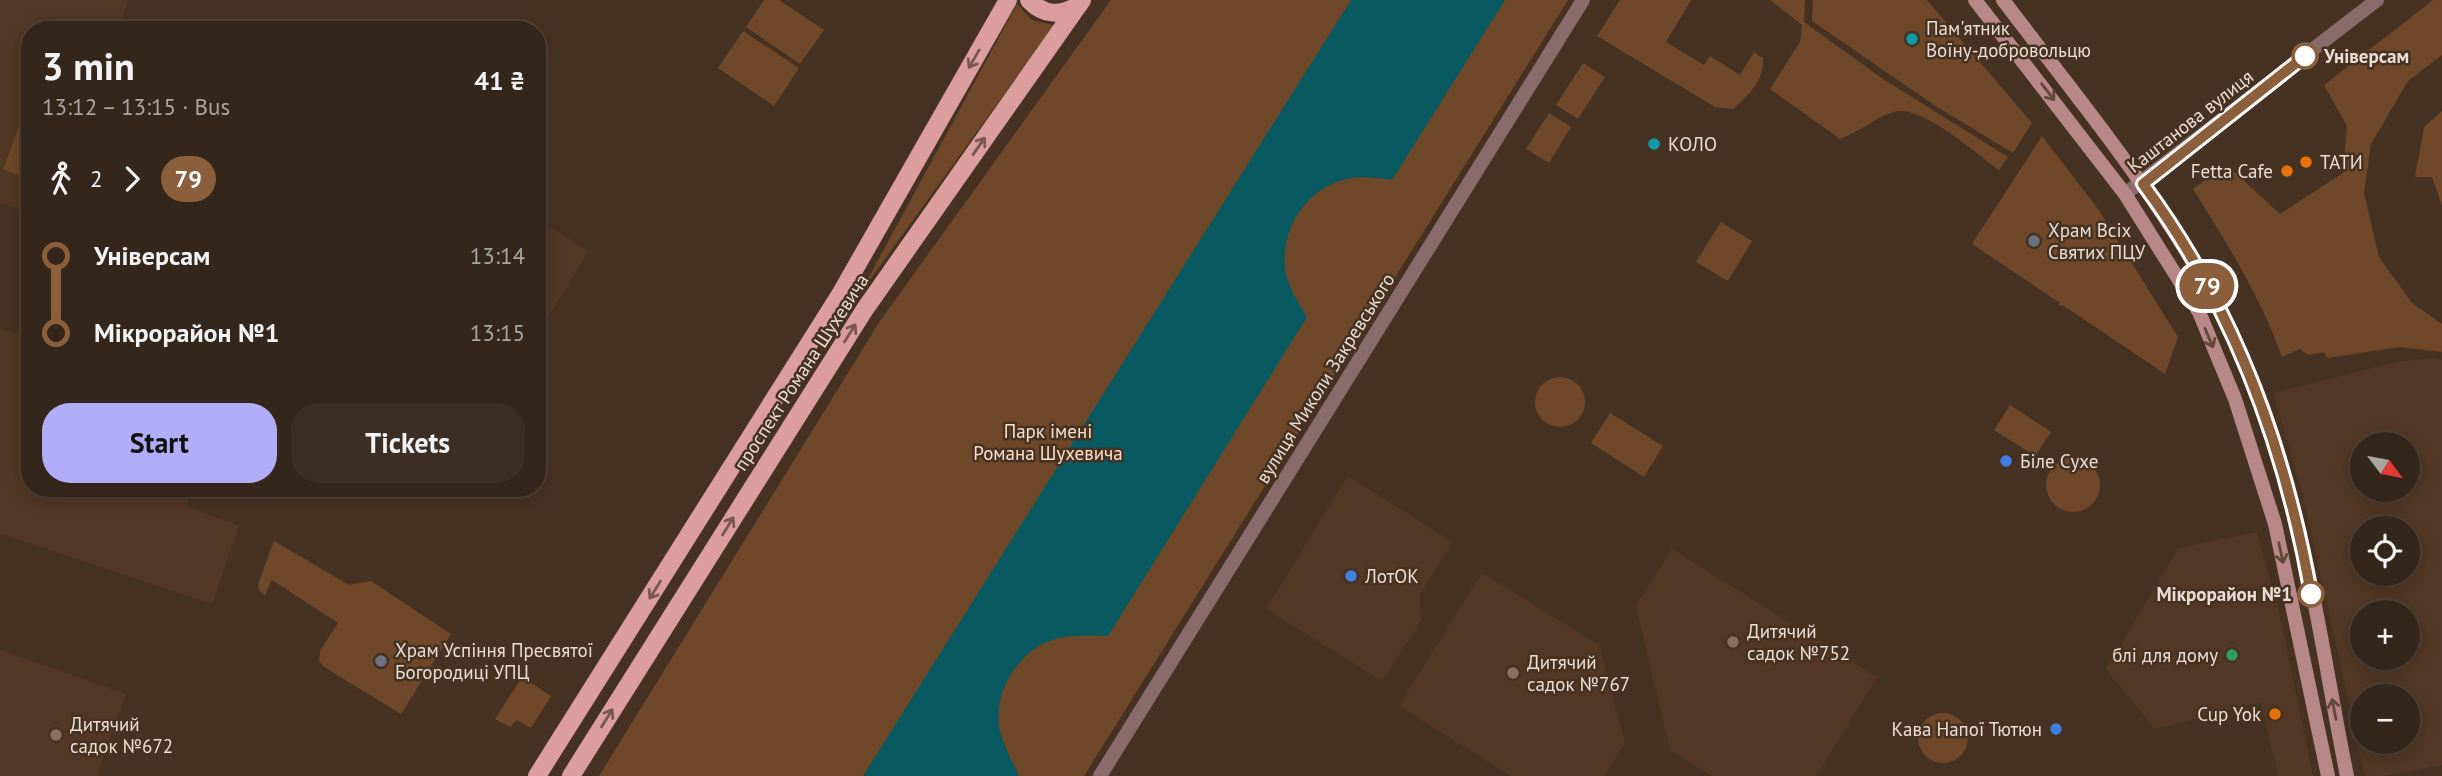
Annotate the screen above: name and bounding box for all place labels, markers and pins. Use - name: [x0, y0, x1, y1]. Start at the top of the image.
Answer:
- place label: Пам'ятник Воїну-добровольцю: [1926, 16, 2091, 62]
- marker: Пам'ятник Воїну-добровольцю: [1904, 31, 1920, 47]
- marker: Універсам: [2292, 43, 2318, 69]
- place label: Універсам: [2323, 44, 2409, 68]
- place label: КОЛО: [1668, 132, 1717, 156]
- marker: КОЛО: [1646, 136, 1662, 152]
- place label: ТАТИ: [2320, 150, 2363, 174]
- marker: ТАТИ: [2298, 154, 2314, 170]
- place label: Fetta Cafe: [2191, 159, 2273, 183]
- marker: Fetta Cafe: [2279, 163, 2295, 179]
- place label: Храм Всіх Святих ПЦУ: [2048, 218, 2146, 264]
- marker: Храм Всіх Святих ПЦУ: [2026, 233, 2042, 249]
- place label: Біле Сухе: [2020, 449, 2098, 473]
- marker: Біле Сухе: [1998, 453, 2014, 469]
- place label: ЛотОК: [1364, 564, 1419, 588]
- marker: ЛотОК: [1343, 568, 1359, 584]
- marker: Мікрорайон №1: [2298, 581, 2324, 607]
- place label: Мікрорайон №1: [2156, 582, 2292, 606]
- place label: Дитячий садок №752: [1747, 619, 1850, 665]
- marker: Дитячий садок №752: [1725, 634, 1741, 650]
- place label: Храм Успіння Пресвятої Богородиці УПЦ: [395, 638, 593, 684]
- place label: блі для дому: [2112, 643, 2218, 667]
- marker: блі для дому: [2224, 647, 2240, 663]
- place label: Дитячий садок №767: [1527, 650, 1630, 696]
- marker: Храм Успіння Пресвятої Богородиці УПЦ: [373, 653, 389, 669]
- marker: Дитячий садок №767: [1505, 665, 1521, 681]
- place label: Cup Yok: [2197, 702, 2261, 726]
- marker: Cup Yok: [2267, 706, 2283, 722]
- place label: Дитячий садок №672: [70, 712, 173, 758]
- place label: Кава Напої Тютюн: [1891, 717, 2042, 741]
- marker: Кава Напої Тютюн: [2048, 721, 2064, 737]
- marker: Дитячий садок №672: [48, 727, 64, 743]

